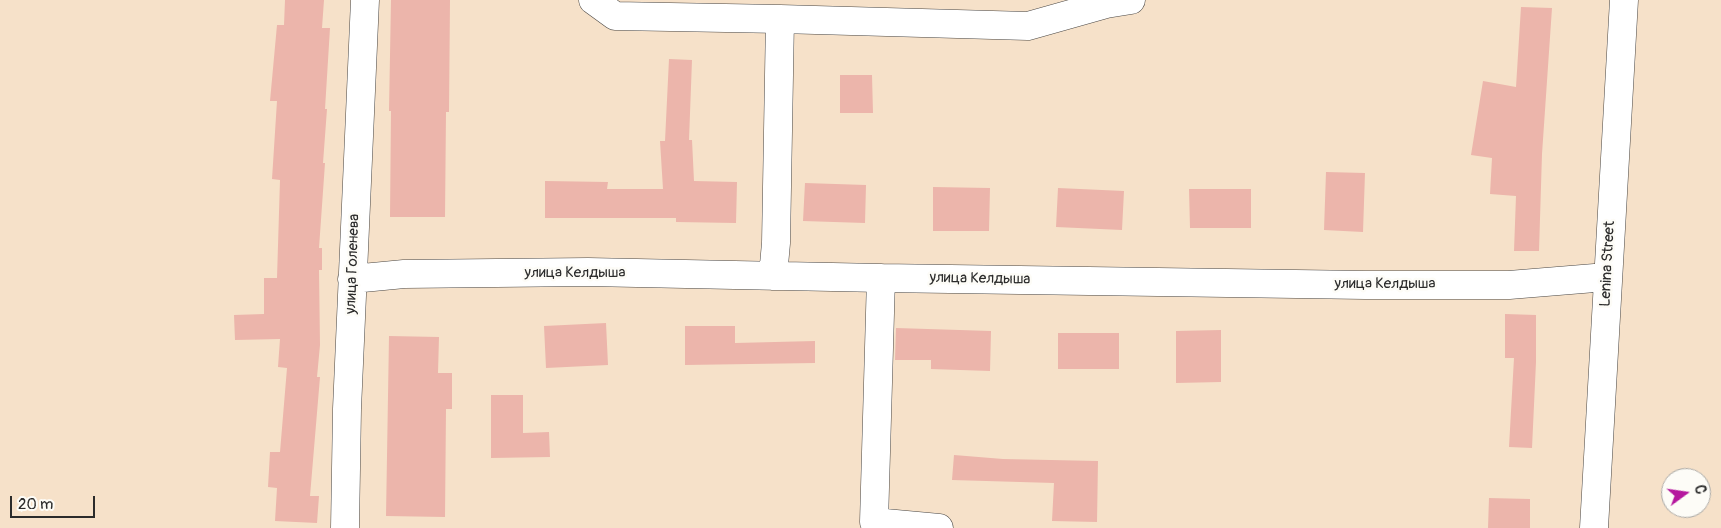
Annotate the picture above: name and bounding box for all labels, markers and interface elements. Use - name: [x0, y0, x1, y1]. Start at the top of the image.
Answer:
- street label: улица Голенева: [342, 214, 364, 314]
- street label: Lenina Street: [1597, 221, 1619, 307]
- street label: улица Келдыша: [525, 264, 625, 282]
- street label: улица Келдыша: [929, 269, 1031, 289]
- street label: улица Келдыша: [1335, 275, 1435, 293]
- north arrow: [1661, 468, 1711, 518]
- text: С: [1691, 483, 1709, 496]
- scale bar: [12, 486, 98, 518]
- text: 20 m: [18, 495, 53, 514]

